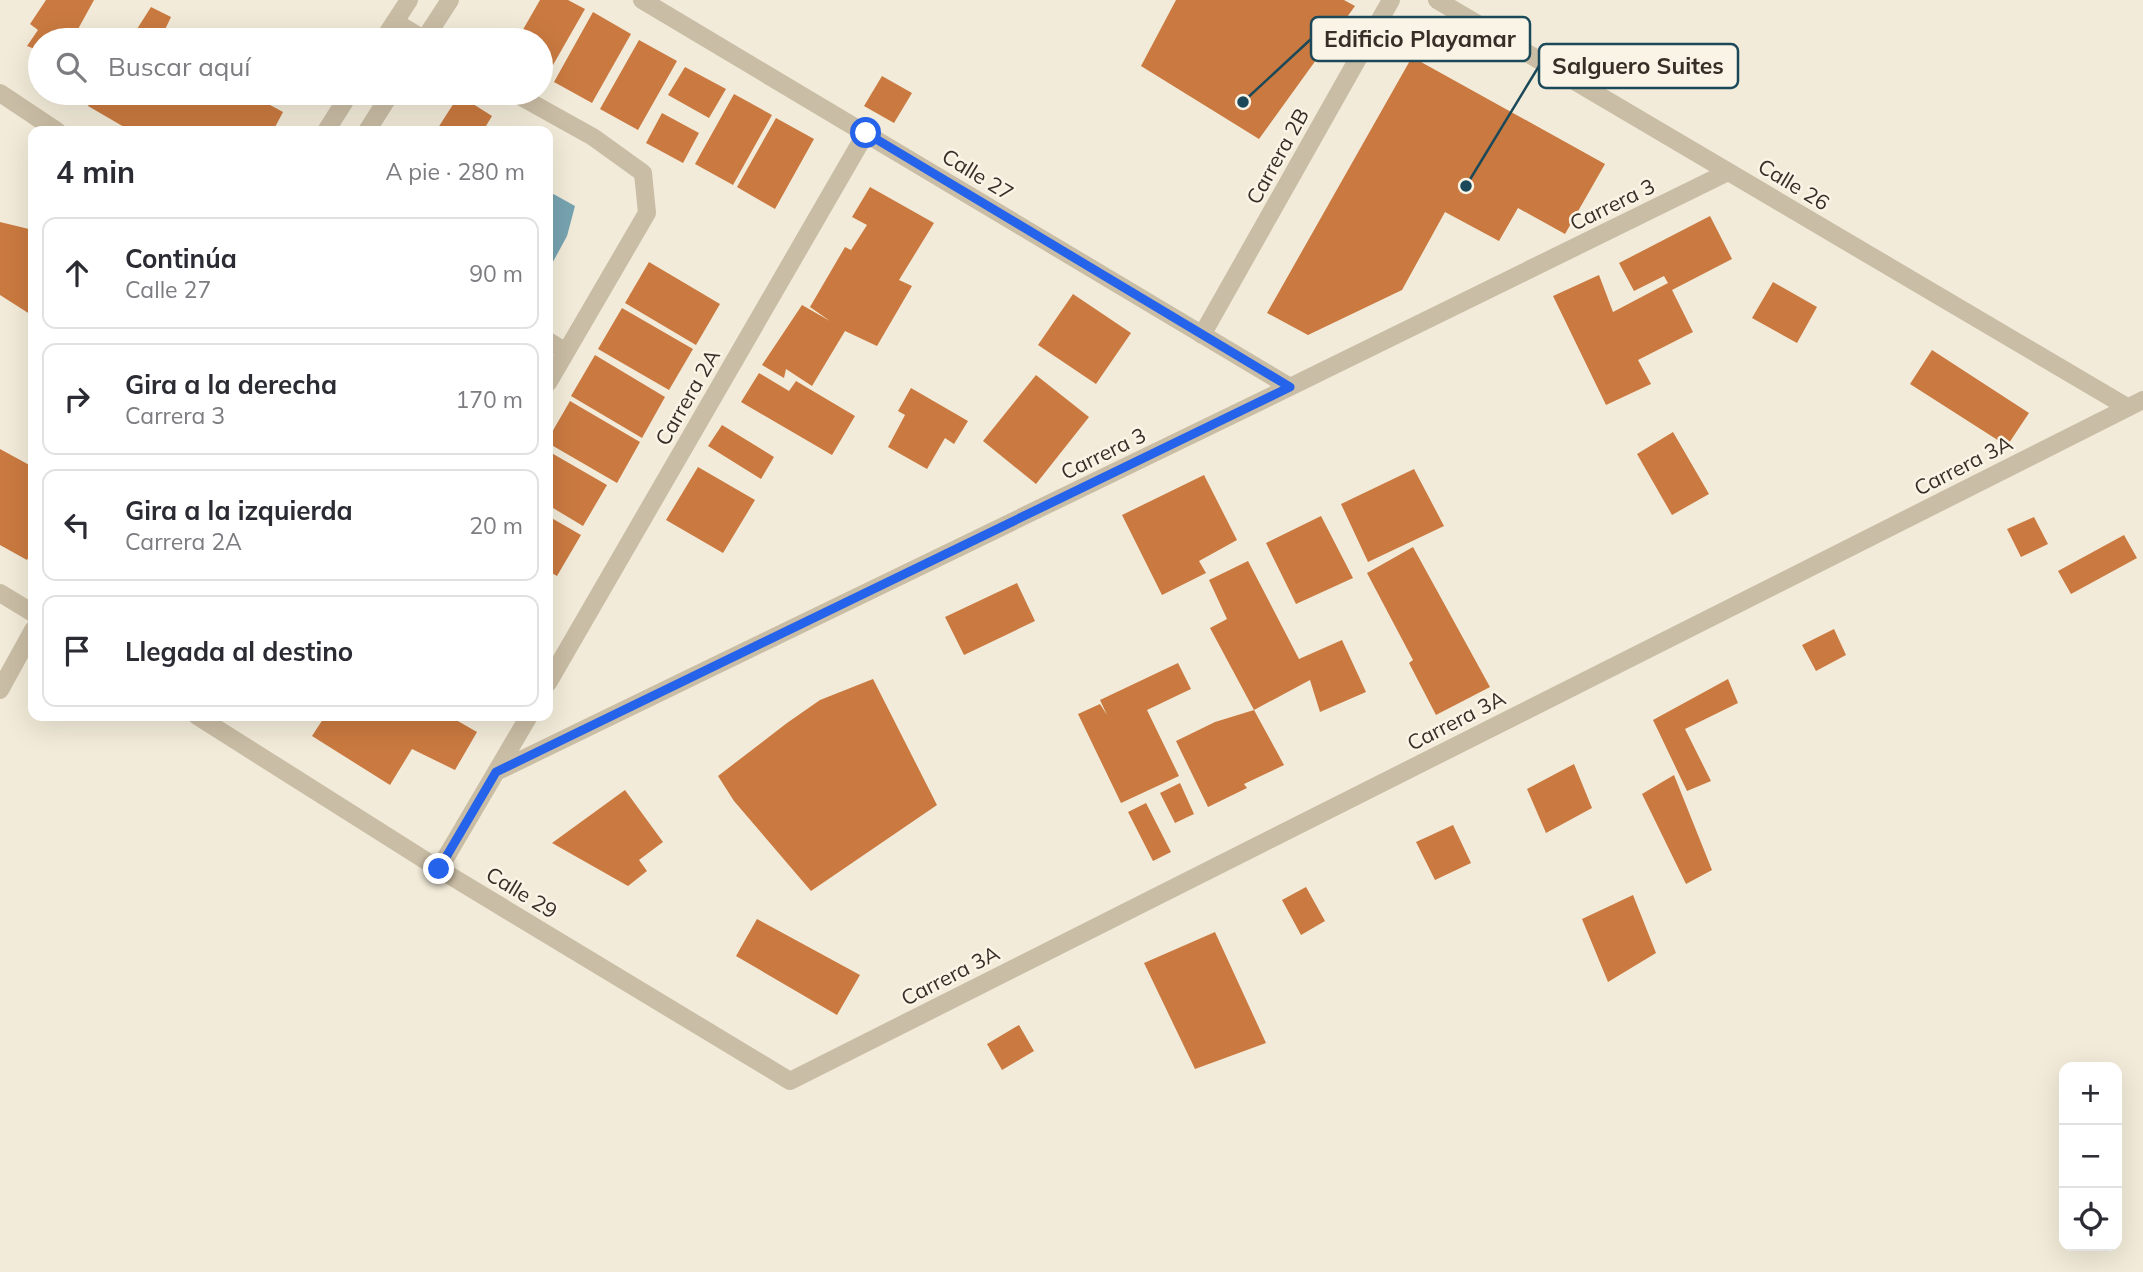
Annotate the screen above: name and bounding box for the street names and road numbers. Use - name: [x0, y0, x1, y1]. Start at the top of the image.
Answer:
- street label: Carrera 2B: [1240, 103, 1314, 209]
- street label: Calle 27: [938, 143, 1018, 205]
- street label: Calle 26: [1754, 153, 1834, 215]
- street label: Carrera 3: [1565, 172, 1659, 236]
- street label: Carrera 2A: [649, 344, 725, 450]
- street label: Carrera 3: [1056, 421, 1150, 485]
- street label: Carrera 3A: [1910, 429, 2017, 501]
- street label: Carrera 3A: [1403, 684, 1510, 756]
- street label: Calle 29: [482, 861, 562, 923]
- street label: Carrera 3A: [897, 939, 1004, 1011]

